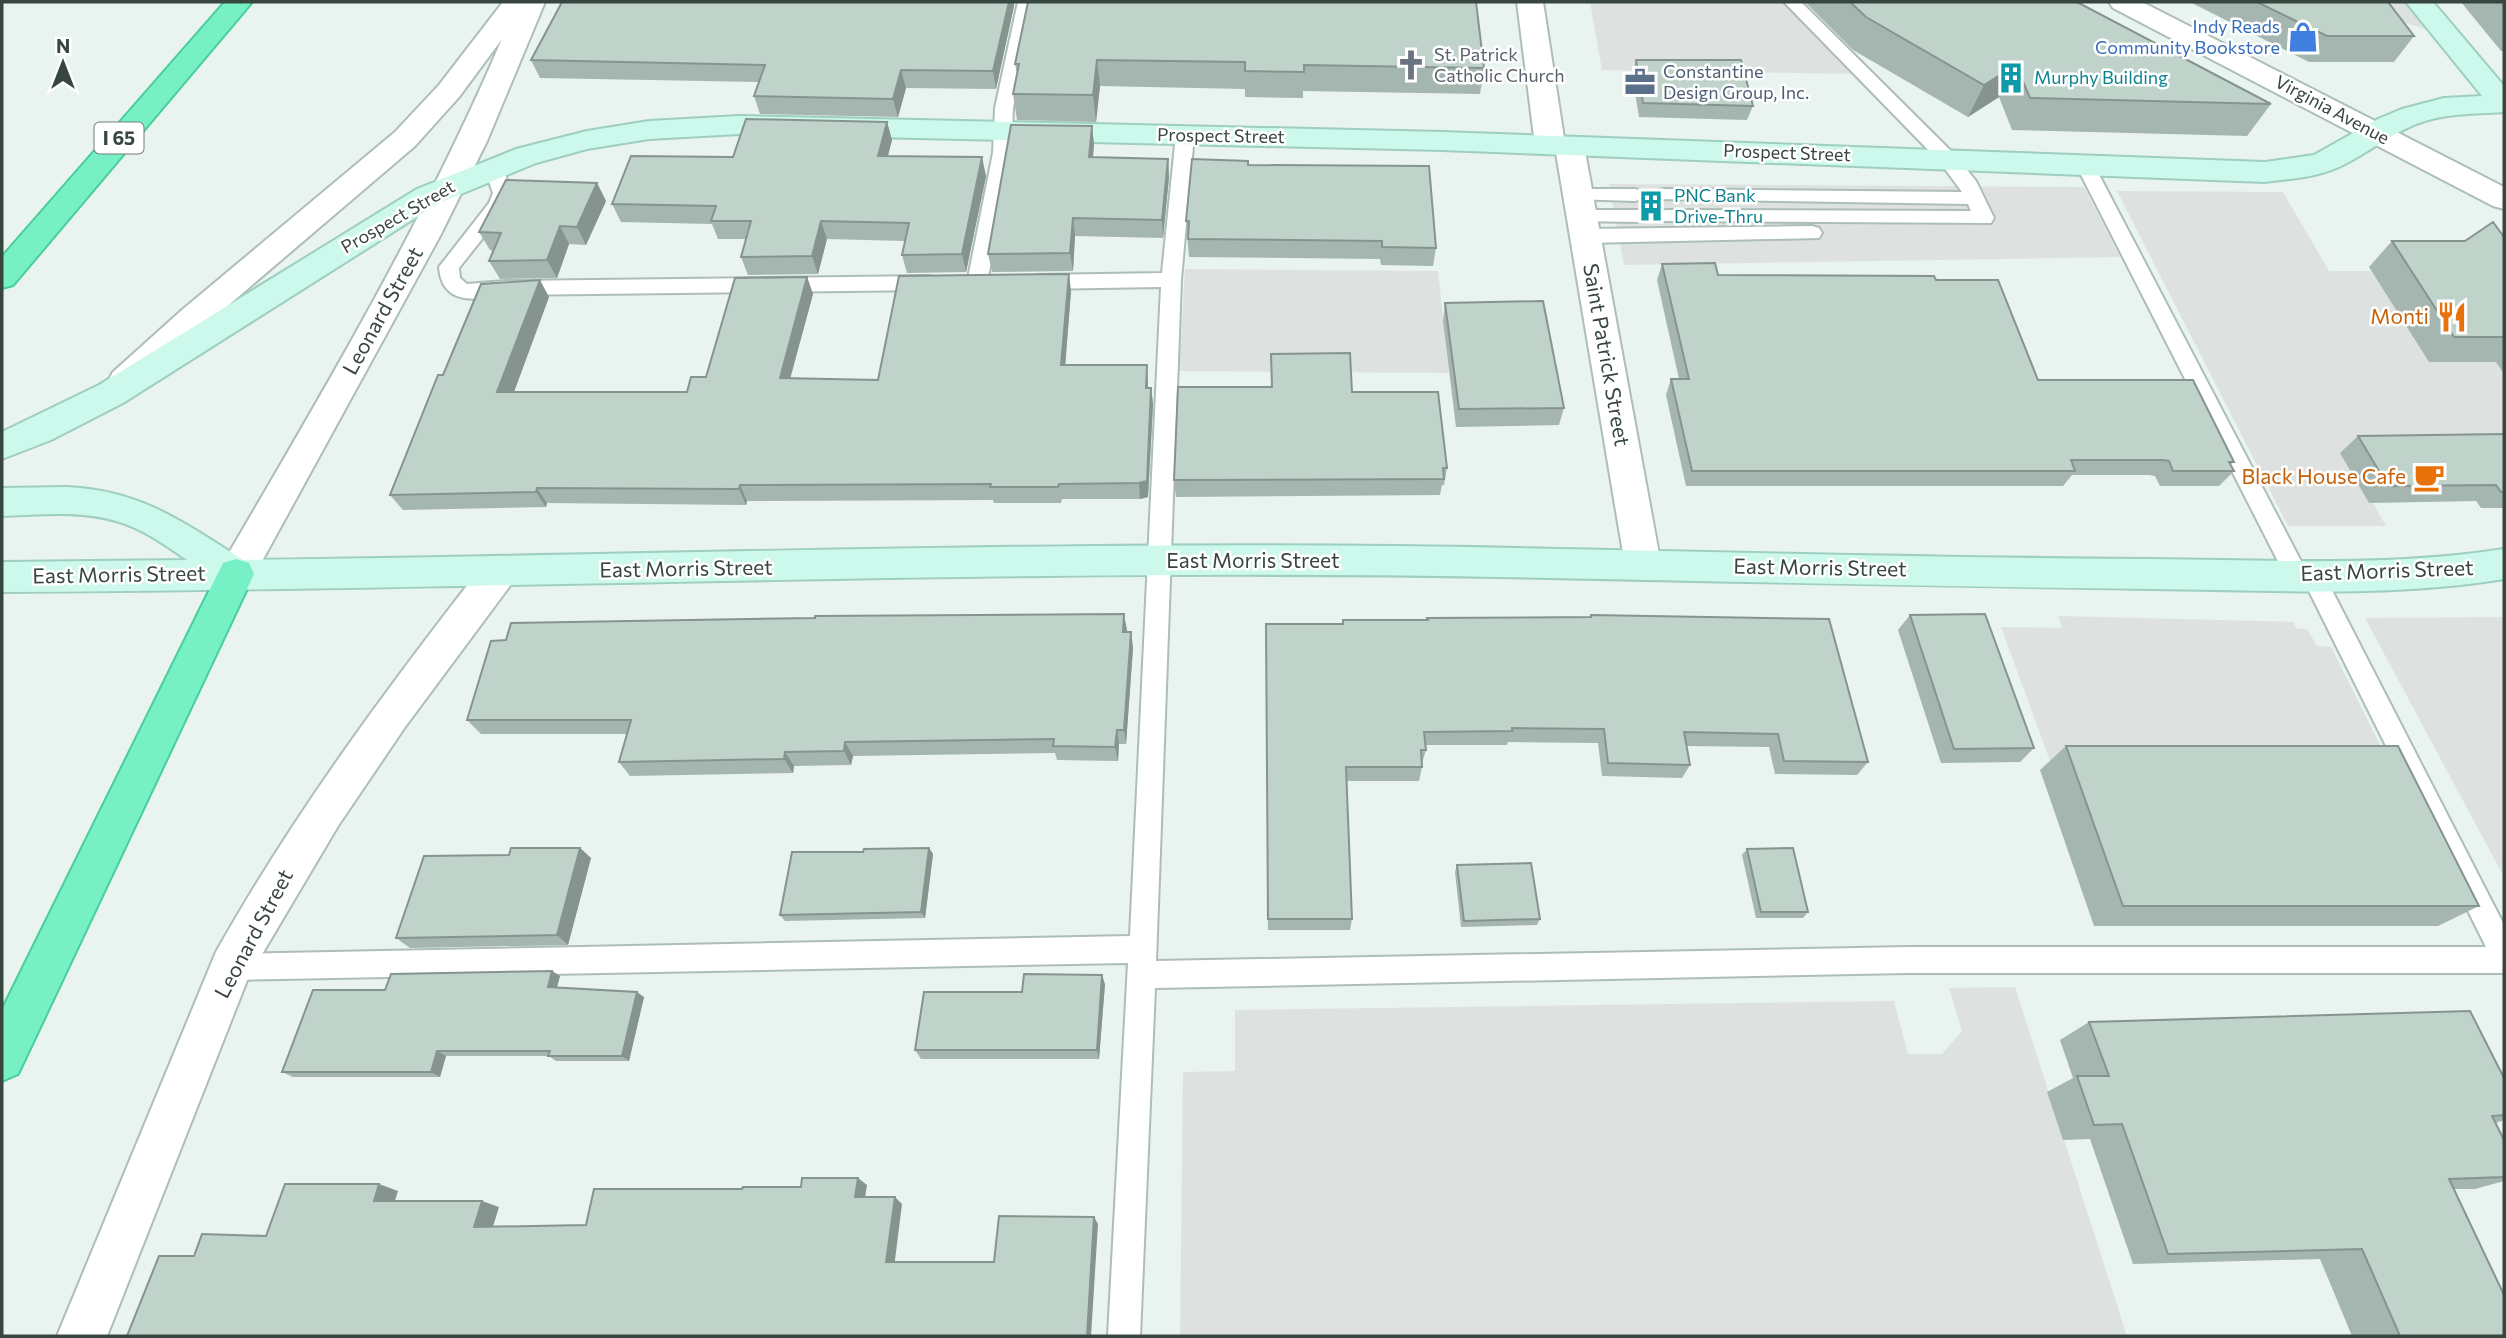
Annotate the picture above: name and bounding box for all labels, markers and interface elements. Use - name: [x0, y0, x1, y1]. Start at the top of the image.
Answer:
- place label: Indy Reads Community Bookstore: [2095, 15, 2280, 58]
- shop icon: Indy Reads Community Bookstore: [2286, 20, 2320, 54]
- north arrow: [28, 28, 98, 98]
- text: N: [56, 34, 70, 57]
- place label: St. Patrick Catholic Church: [1434, 43, 1565, 86]
- church icon: St. Patrick Catholic Church: [1394, 48, 1428, 82]
- place label: Constantine Design Group, Inc.: [1663, 60, 1809, 103]
- building icon: Murphy Building: [1994, 61, 2028, 95]
- office icon: Constantine Design Group, Inc.: [1623, 65, 1657, 99]
- place label: Murphy Building: [2034, 66, 2168, 88]
- street label: Virginia Avenue: [2272, 70, 2393, 148]
- road number: I 65: [94, 122, 144, 154]
- street label: Prospect Street: [1157, 123, 1285, 147]
- street label: Prospect Street: [1723, 139, 1851, 165]
- street label: Prospect Street: [337, 175, 458, 258]
- place label: PNC Bank Drive-Thru: [1674, 184, 1763, 227]
- building icon: PNC Bank Drive-Thru: [1634, 189, 1668, 223]
- street label: Leonard Street: [336, 242, 427, 379]
- street label: Saint Patrick Street: [1579, 261, 1636, 448]
- restaurant icon: Monti: [2435, 300, 2469, 334]
- place label: Monti: [2370, 303, 2429, 328]
- cafe icon: Black House Cafe: [2412, 460, 2446, 494]
- place label: Black House Cafe: [2241, 463, 2406, 488]
- street label: East Morris Street: [1166, 547, 1340, 572]
- street label: East Morris Street: [1733, 552, 1907, 581]
- street label: East Morris Street: [599, 553, 773, 582]
- street label: East Morris Street: [2300, 554, 2474, 585]
- street label: East Morris Street: [32, 559, 206, 588]
- street label: Leonard Street: [208, 865, 297, 1002]

